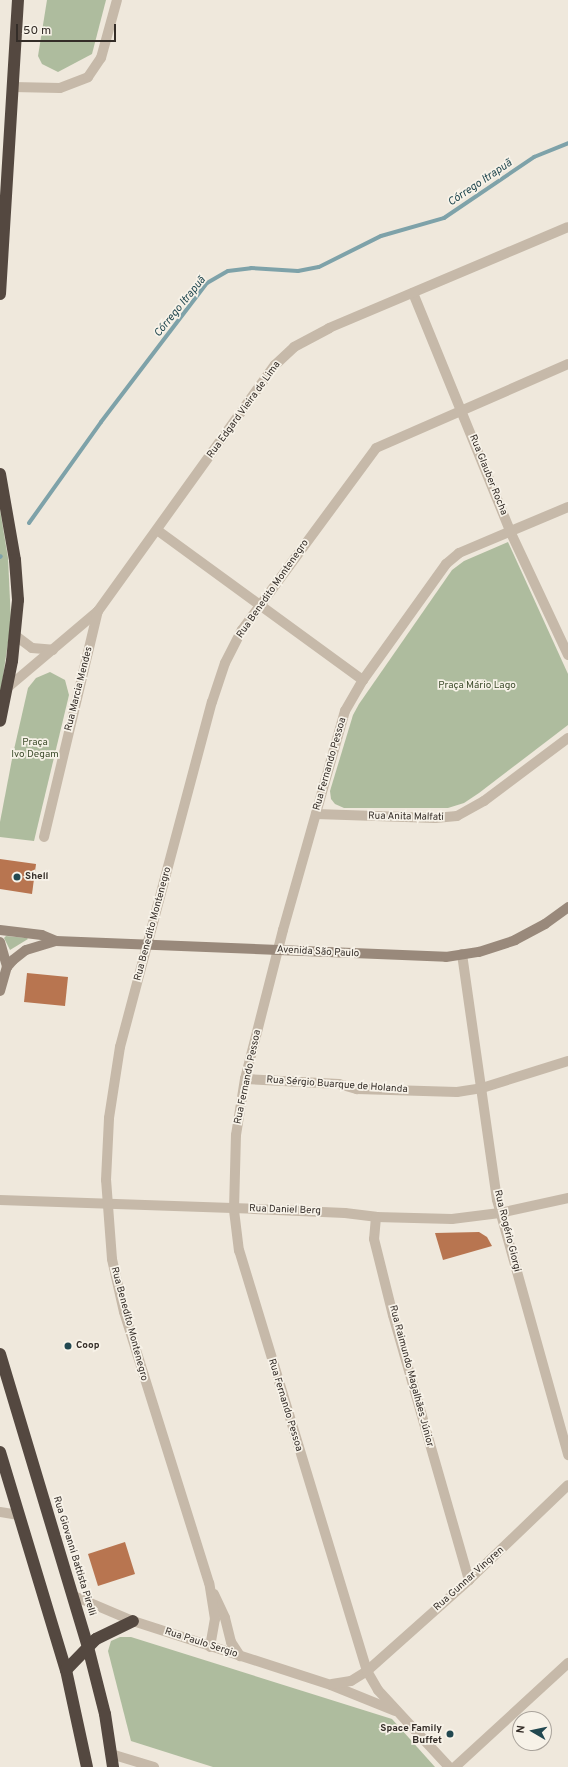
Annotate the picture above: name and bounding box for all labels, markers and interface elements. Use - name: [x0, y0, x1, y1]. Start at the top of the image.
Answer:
- scale bar: [18, 16, 118, 42]
- text: 50 m: [23, 23, 51, 39]
- water label: Córrego Itrapuã: [445, 157, 515, 209]
- water label: Córrego Itrapuã: [151, 274, 209, 340]
- street label: Rua Edgard Vieira de Lima: [205, 359, 283, 461]
- street label: Rua Glauber Rocha: [466, 433, 510, 517]
- street label: Rua Benedito Montenegro: [234, 537, 312, 641]
- street label: Rua Marcia Mendes: [63, 646, 95, 732]
- park label: Praça Mário Lago: [438, 680, 516, 692]
- street label: Rua Fernando Pessoa: [311, 716, 349, 812]
- park label: Praça Ivo Degam: [11, 736, 59, 760]
- street label: Rua Anita Malfati: [368, 810, 444, 824]
- street label: Rua Benedito Montenegro: [132, 866, 174, 982]
- place label: Shell: [25, 871, 48, 883]
- marker: Shell: [12, 872, 22, 882]
- street label: Avenida São Paulo: [276, 944, 360, 960]
- street label: Rua Fernando Pessoa: [232, 1029, 264, 1125]
- street label: Rua Sérgio Buarque de Holanda: [266, 1074, 408, 1096]
- street label: Rua Rogério Giorgi: [491, 1189, 523, 1273]
- street label: Rua Daniel Berg: [249, 1203, 321, 1217]
- street label: Rua Benedito Montenegro: [108, 1266, 150, 1382]
- street label: Rua Raimundo Magalhães Júnior: [386, 1304, 436, 1448]
- place label: Coop: [76, 1340, 99, 1352]
- marker: Coop: [63, 1341, 73, 1351]
- street label: Rua Fernando Pessoa: [265, 1357, 305, 1453]
- street label: Rua Giovanni Battista Pirelli: [50, 1495, 98, 1617]
- street label: Rua Gunnar Vingren: [431, 1544, 507, 1614]
- street label: Rua Paulo Sergio: [163, 1626, 239, 1660]
- north arrow: [512, 1711, 552, 1751]
- place label: Space Family Buffet: [380, 1722, 442, 1746]
- text: N: [514, 1724, 529, 1734]
- marker: Space Family Buffet: [445, 1729, 455, 1739]

